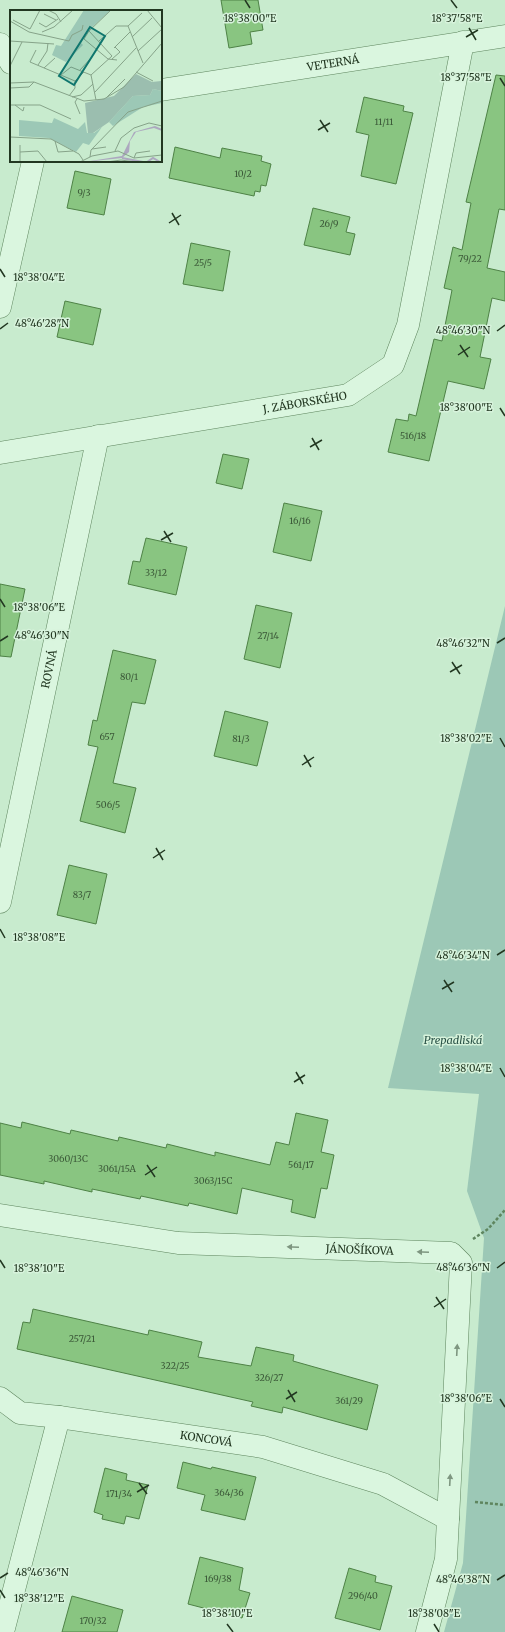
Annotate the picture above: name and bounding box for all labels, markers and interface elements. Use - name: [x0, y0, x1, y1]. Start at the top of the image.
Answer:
- inset map: [10, 10, 162, 162]
- text: 18°38'00"E: [224, 12, 277, 25]
- text: 18°37'58"E: [432, 12, 483, 25]
- street label: VETERNÁ: [305, 52, 360, 74]
- text: 18°37'58"E: [441, 71, 492, 84]
- house number: 11/11: [375, 116, 393, 127]
- house number: 10/2: [234, 168, 252, 179]
- house number: 9/3: [77, 187, 91, 198]
- house number: 26/9: [319, 218, 339, 229]
- house number: 79/22: [458, 253, 482, 264]
- house number: 25/5: [194, 257, 212, 268]
- text: 18°38'04"E: [13, 271, 65, 284]
- text: 48°46'28"N: [15, 317, 69, 330]
- text: 48°46'30"N: [436, 324, 491, 337]
- street label: J. ZÁBORSKÉHO: [261, 388, 348, 416]
- text: 18°38'00"E: [440, 401, 493, 414]
- house number: 516/18: [400, 430, 426, 441]
- house number: 16/16: [289, 515, 311, 526]
- house number: 33/12: [145, 567, 167, 578]
- text: 18°38'06"E: [13, 601, 65, 614]
- text: 48°46'30"N: [15, 629, 70, 642]
- house number: 27/14: [257, 630, 279, 641]
- text: 48°46'32"N: [436, 637, 490, 650]
- street label: ROVNÁ: [38, 648, 60, 690]
- house number: 80/1: [120, 671, 138, 682]
- house number: 657: [99, 731, 115, 742]
- text: 18°38'02"E: [440, 732, 492, 745]
- house number: 81/3: [232, 733, 250, 744]
- house number: 506/5: [96, 799, 120, 810]
- house number: 83/7: [73, 889, 91, 900]
- text: 18°38'08"E: [13, 931, 66, 944]
- text: 48°46'34"N: [436, 949, 490, 962]
- park label: Prepadliská: [424, 1033, 483, 1047]
- text: 18°38'04"E: [440, 1062, 492, 1075]
- house number: 3060/13C: [48, 1153, 88, 1164]
- house number: 561/17: [288, 1159, 314, 1170]
- house number: 3061/15A: [98, 1163, 137, 1174]
- house number: 3063/15C: [194, 1175, 232, 1186]
- street label: JÁNOŠÍKOVA: [324, 1241, 394, 1258]
- one-way arrow: [286, 1244, 299, 1250]
- one-way arrow: [416, 1249, 429, 1255]
- text: 48°46'36"N: [436, 1261, 490, 1274]
- text: 18°38'10"E: [14, 1262, 65, 1275]
- house number: 257/21: [69, 1333, 95, 1344]
- one-way arrow: [453, 1344, 460, 1356]
- house number: 322/25: [161, 1360, 189, 1371]
- house number: 326/27: [255, 1372, 283, 1383]
- text: 18°38'06"E: [440, 1392, 492, 1405]
- house number: 361/29: [335, 1395, 363, 1406]
- street label: KONCOVÁ: [179, 1428, 234, 1449]
- one-way arrow: [447, 1473, 453, 1486]
- house number: 364/36: [214, 1487, 244, 1498]
- house number: 171/34: [106, 1488, 133, 1499]
- text: 48°46'36"N: [15, 1566, 69, 1579]
- house number: 169/38: [204, 1573, 232, 1584]
- text: 48°46'38"N: [436, 1573, 490, 1586]
- house number: 296/40: [348, 1590, 378, 1601]
- text: 18°38'12"E: [14, 1592, 65, 1605]
- text: 18°38'10"E: [202, 1607, 253, 1620]
- text: 18°38'08"E: [408, 1607, 461, 1620]
- house number: 170/32: [79, 1615, 107, 1626]

